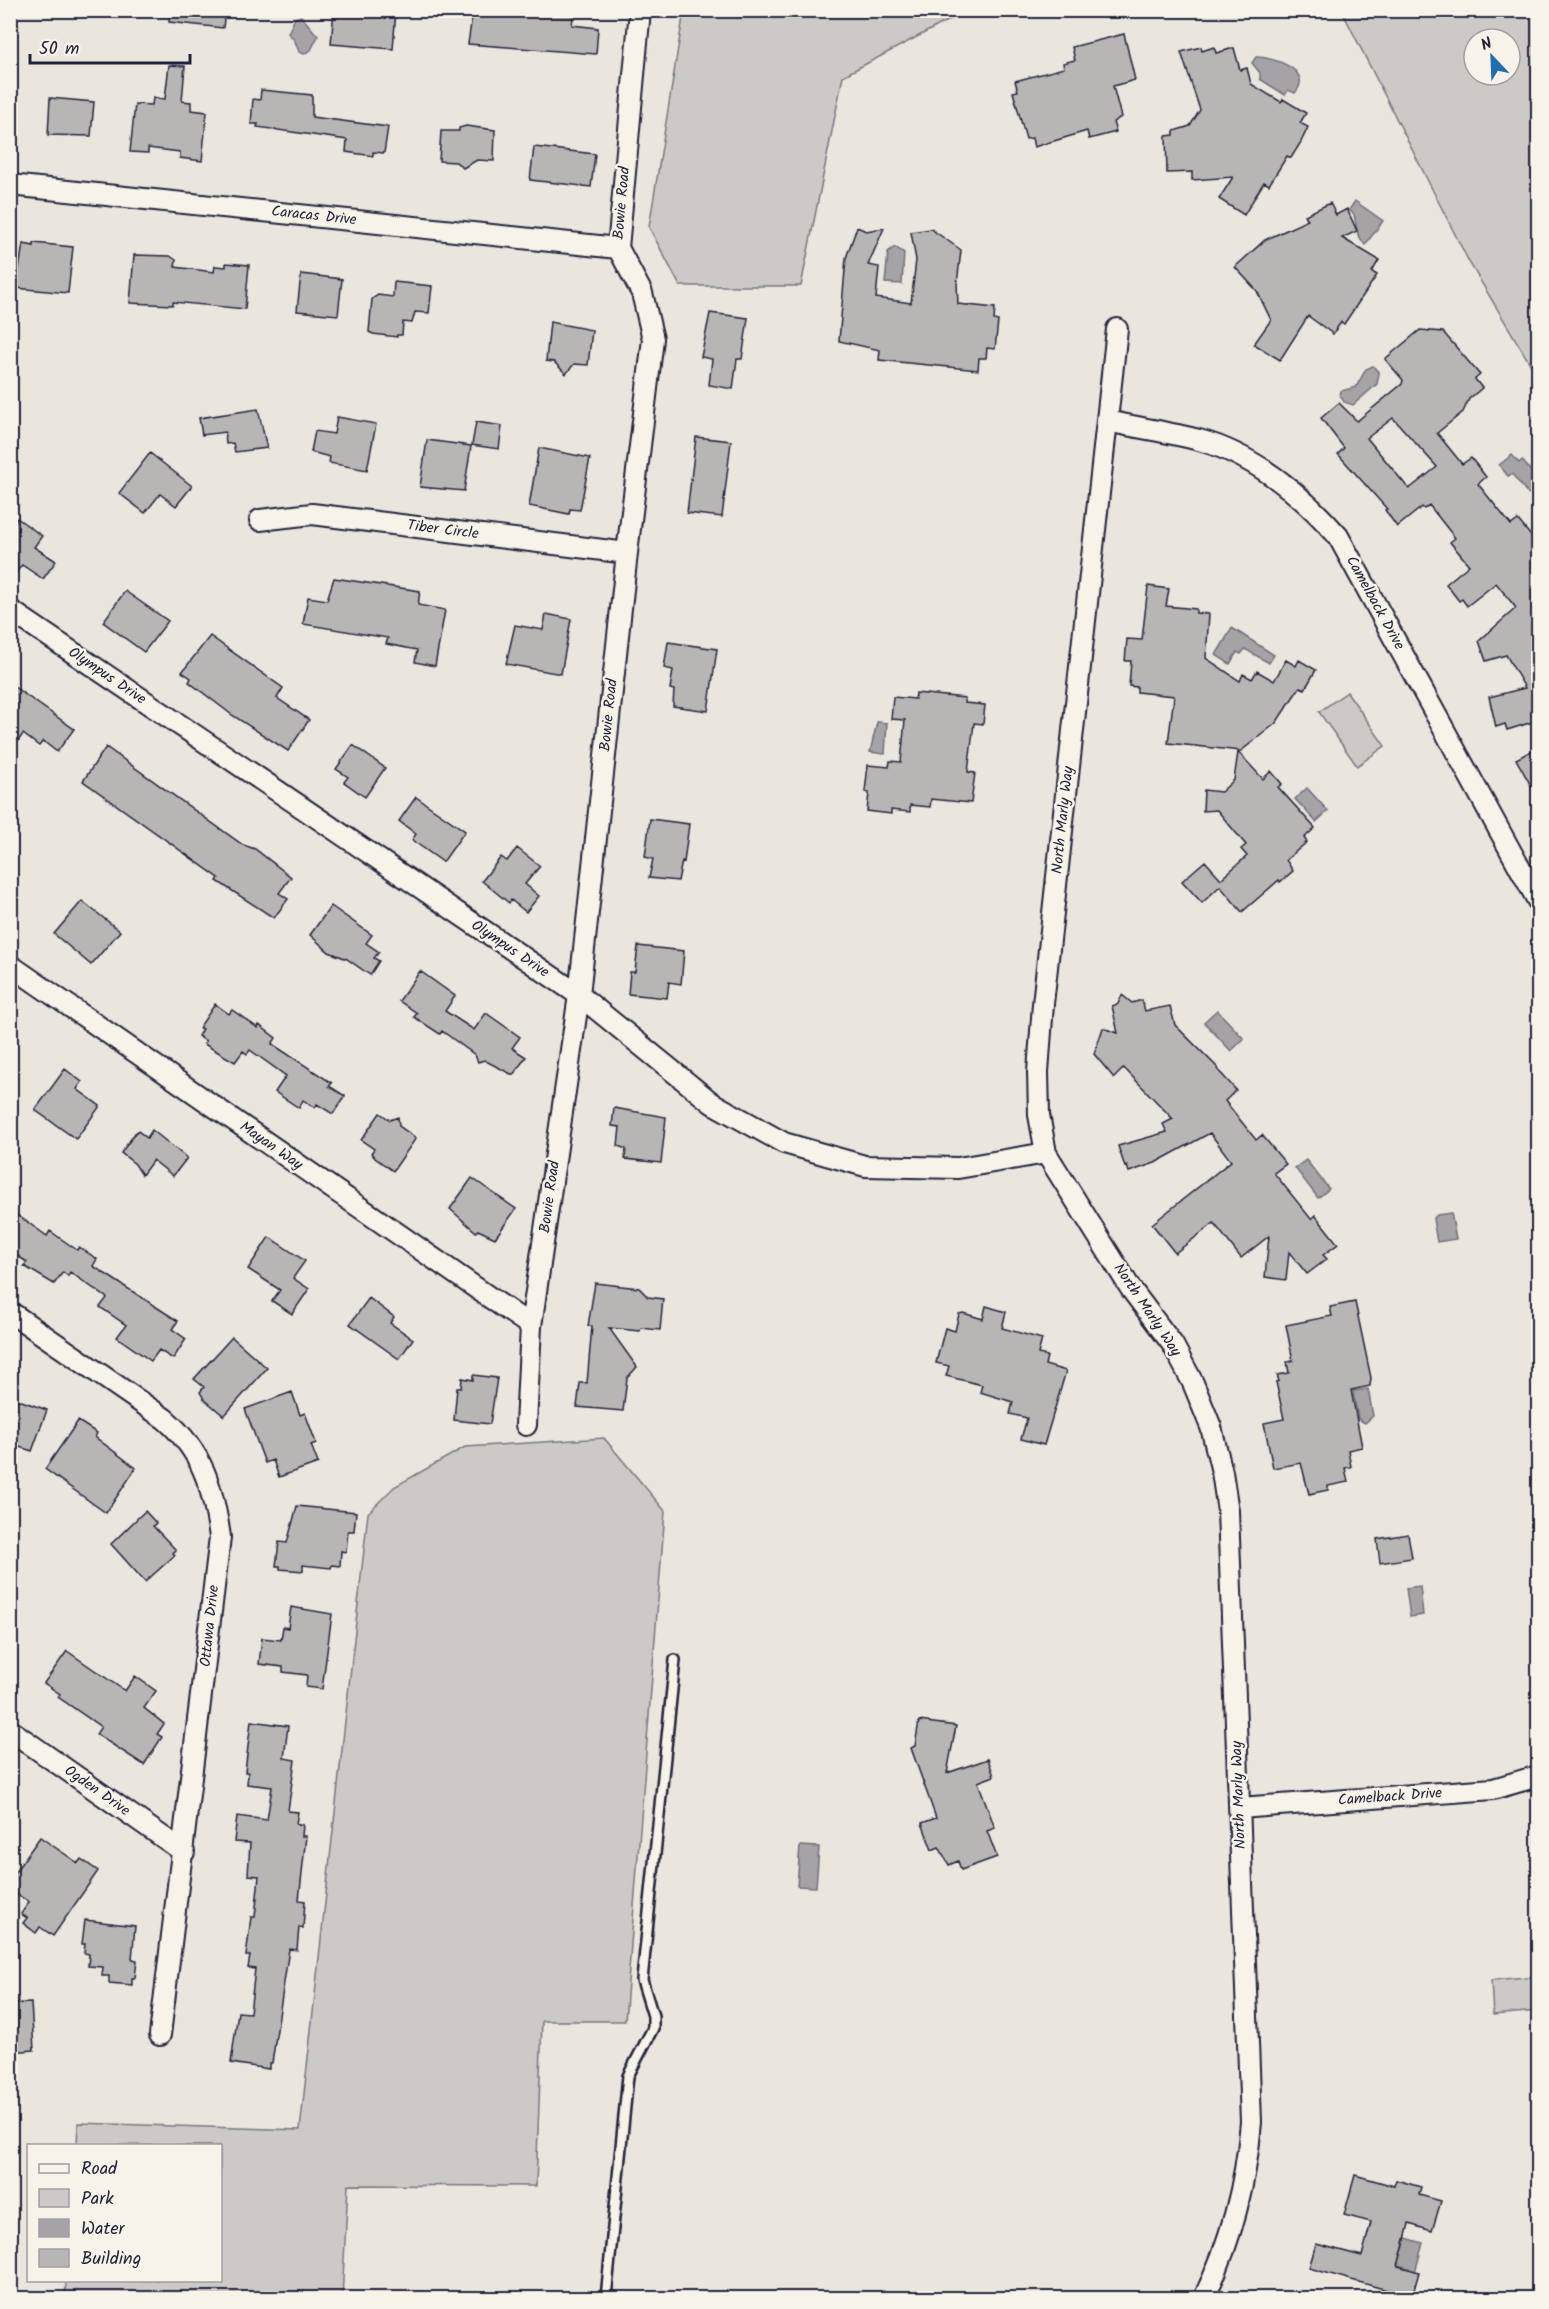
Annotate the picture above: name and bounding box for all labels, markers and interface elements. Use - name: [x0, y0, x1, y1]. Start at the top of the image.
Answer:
- scale bar: [30, 27, 190, 65]
- north arrow: [1462, 27, 1522, 87]
- text: N: [1477, 31, 1496, 58]
- text: 50 m: [39, 35, 79, 64]
- street label: Bowie Road: [607, 165, 637, 240]
- street label: Caracas Drive: [270, 200, 358, 232]
- street label: Tiber Circle: [406, 514, 480, 546]
- street label: Camelback Drive: [1339, 552, 1411, 655]
- street label: Olympus Drive: [63, 641, 151, 711]
- street label: Bowie Road: [593, 677, 625, 752]
- street label: North Marly Way: [1045, 764, 1081, 875]
- street label: Olympus Drive: [466, 914, 554, 984]
- street label: Mayan Way: [234, 1115, 308, 1177]
- street label: Bowie Road: [533, 1159, 567, 1235]
- street label: North Marly Way: [1107, 1258, 1188, 1362]
- street label: Ottawa Drive: [194, 1584, 226, 1668]
- street label: North Marly Way: [1225, 1740, 1253, 1849]
- street label: Ogden Drive: [59, 1759, 135, 1823]
- street label: Camelback Drive: [1337, 1781, 1443, 1813]
- legend: [27, 2144, 222, 2282]
- text: Road: [81, 2155, 118, 2184]
- text: Park: [81, 2185, 114, 2214]
- text: Water: [81, 2215, 126, 2244]
- text: Building: [81, 2245, 141, 2274]

